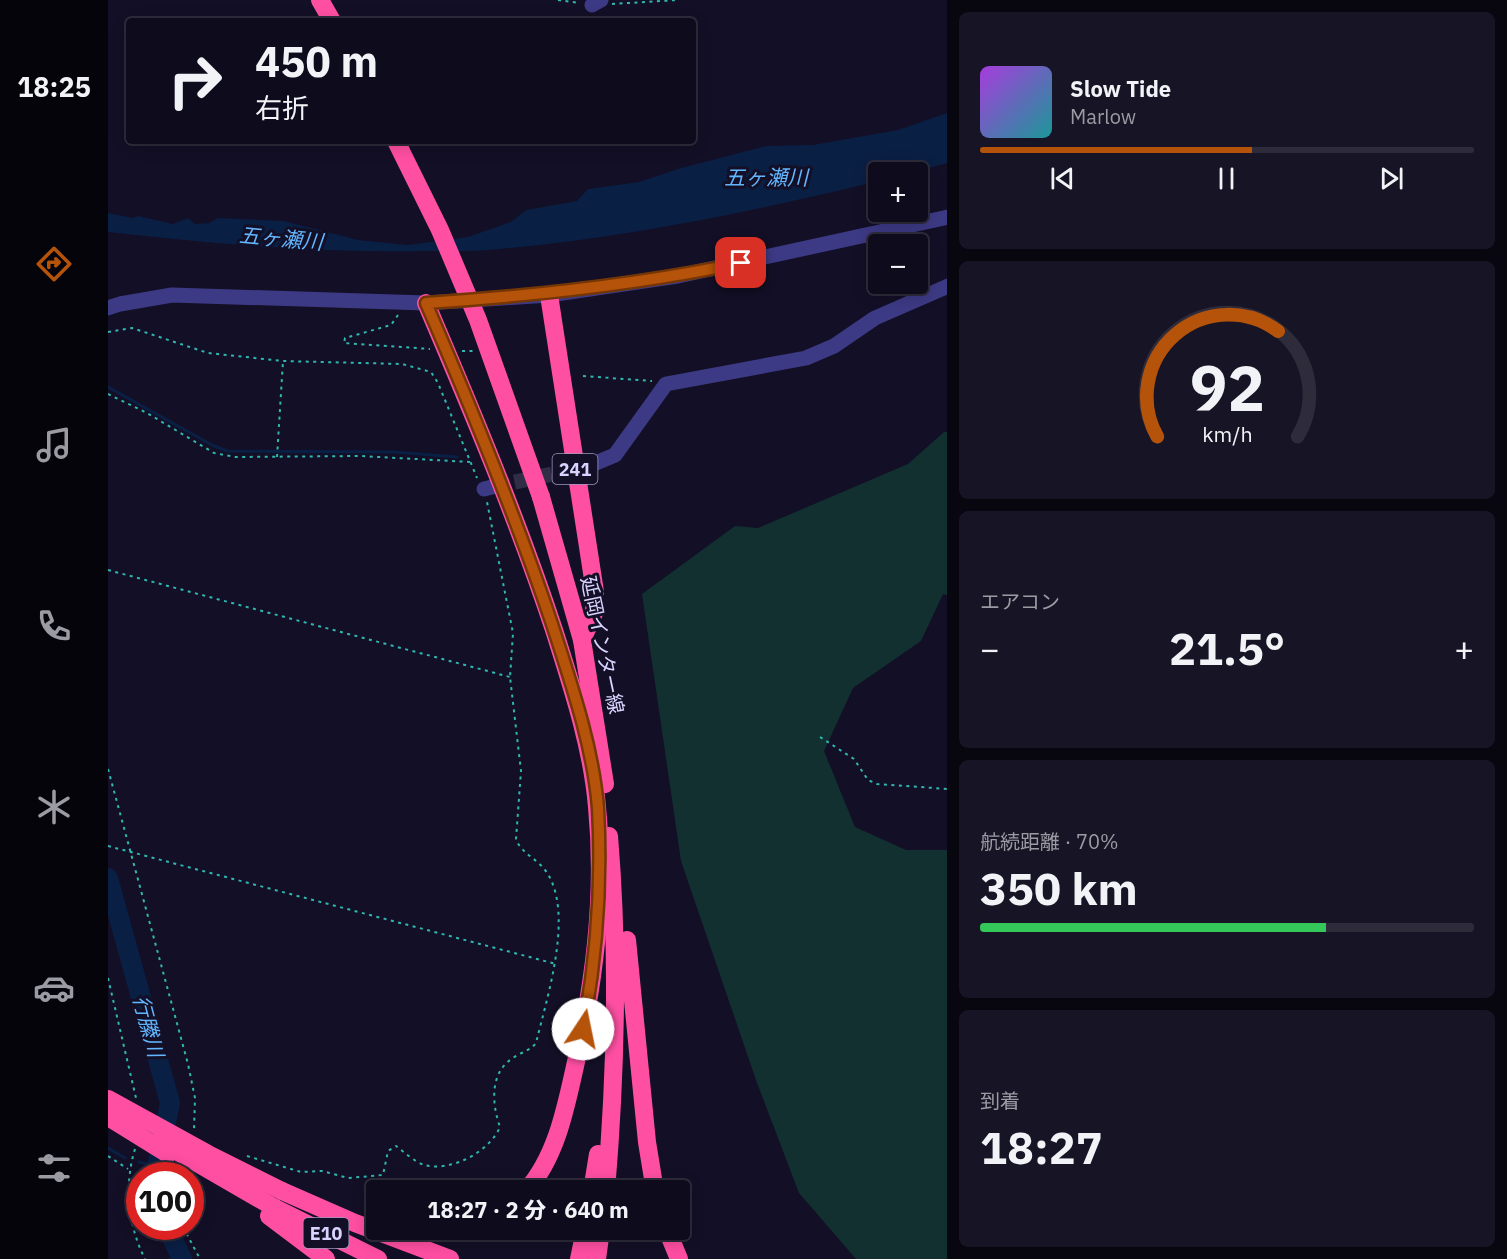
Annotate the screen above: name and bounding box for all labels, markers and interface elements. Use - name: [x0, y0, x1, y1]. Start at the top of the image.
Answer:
- text: 450 m: [255, 34, 378, 89]
- icon: right: [156, 42, 234, 120]
- text: 18:25: [17, 69, 91, 104]
- text: Slow Tide: [1070, 74, 1171, 103]
- text: 右折: [255, 90, 309, 125]
- text: Marlow: [1070, 103, 1136, 130]
- map controls: [868, 162, 928, 294]
- button: +: [868, 162, 928, 222]
- icon: previous: [1046, 162, 1079, 195]
- icon: pause: [1210, 162, 1243, 195]
- icon: next: [1375, 162, 1408, 195]
- water label: 五ヶ瀬川: [724, 163, 810, 191]
- water label: 五ヶ瀬川: [238, 220, 326, 256]
- button: −: [868, 234, 928, 294]
- pin: [715, 237, 766, 288]
- icon: directions: [33, 243, 75, 285]
- icon: arrive: [724, 246, 757, 279]
- text: 92: [1190, 347, 1264, 428]
- text: km/h: [1202, 421, 1252, 449]
- icon: music: [33, 424, 75, 466]
- road number: 241: [552, 454, 598, 484]
- street label: 延岡インター線: [575, 574, 631, 716]
- text: エアコン: [980, 588, 1060, 615]
- icon: phone: [33, 605, 75, 647]
- text: 21.5°: [1169, 619, 1285, 677]
- text: −: [980, 627, 1000, 670]
- text: +: [1454, 627, 1474, 670]
- icon: climate: [33, 786, 75, 828]
- text: 航続距離 · 70%: [980, 828, 1119, 855]
- text: 350 km: [980, 859, 1138, 917]
- icon: car: [33, 967, 75, 1009]
- water label: 行縢川: [127, 992, 171, 1062]
- position arrow: [551, 997, 615, 1061]
- text: 到着: [980, 1087, 1020, 1114]
- text: 18:27: [980, 1118, 1103, 1176]
- icon: filters: [33, 1147, 75, 1189]
- speed limit sign: 100: [126, 1162, 204, 1240]
- text: 18:27 · 2 分 · 640 m: [427, 1195, 629, 1224]
- road number: E10: [304, 1218, 348, 1248]

